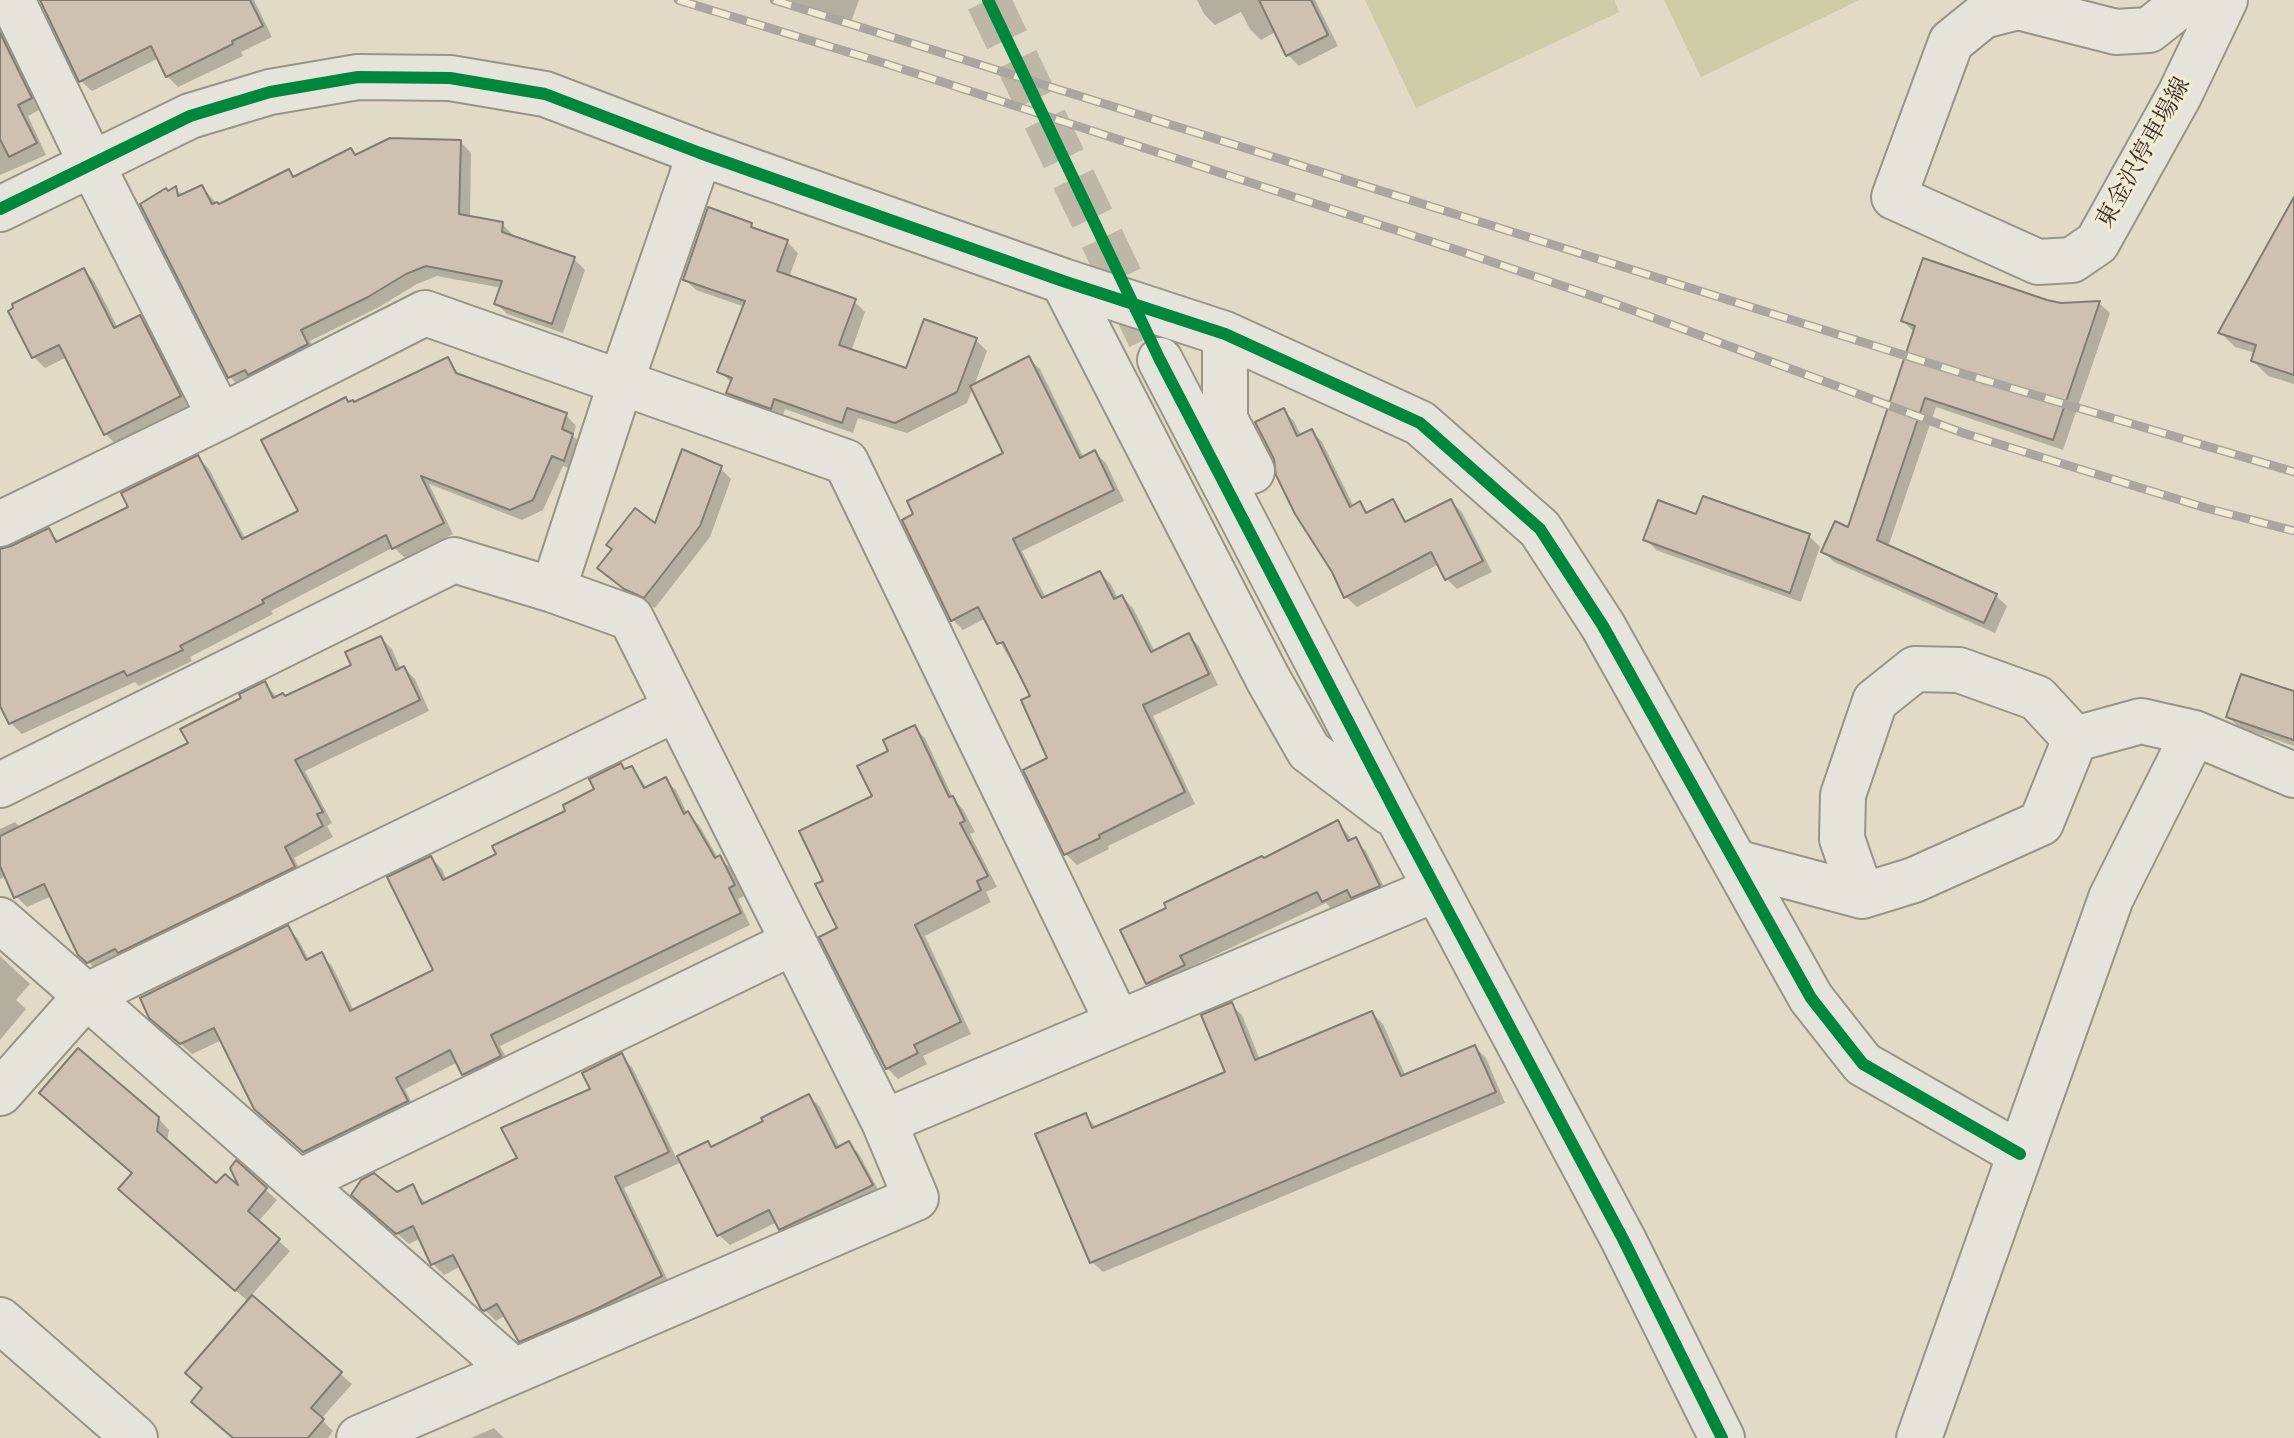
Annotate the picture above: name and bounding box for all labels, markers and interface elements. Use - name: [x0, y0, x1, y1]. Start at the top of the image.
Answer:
- street label: 東金沢停車場線: [2093, 74, 2199, 234]

